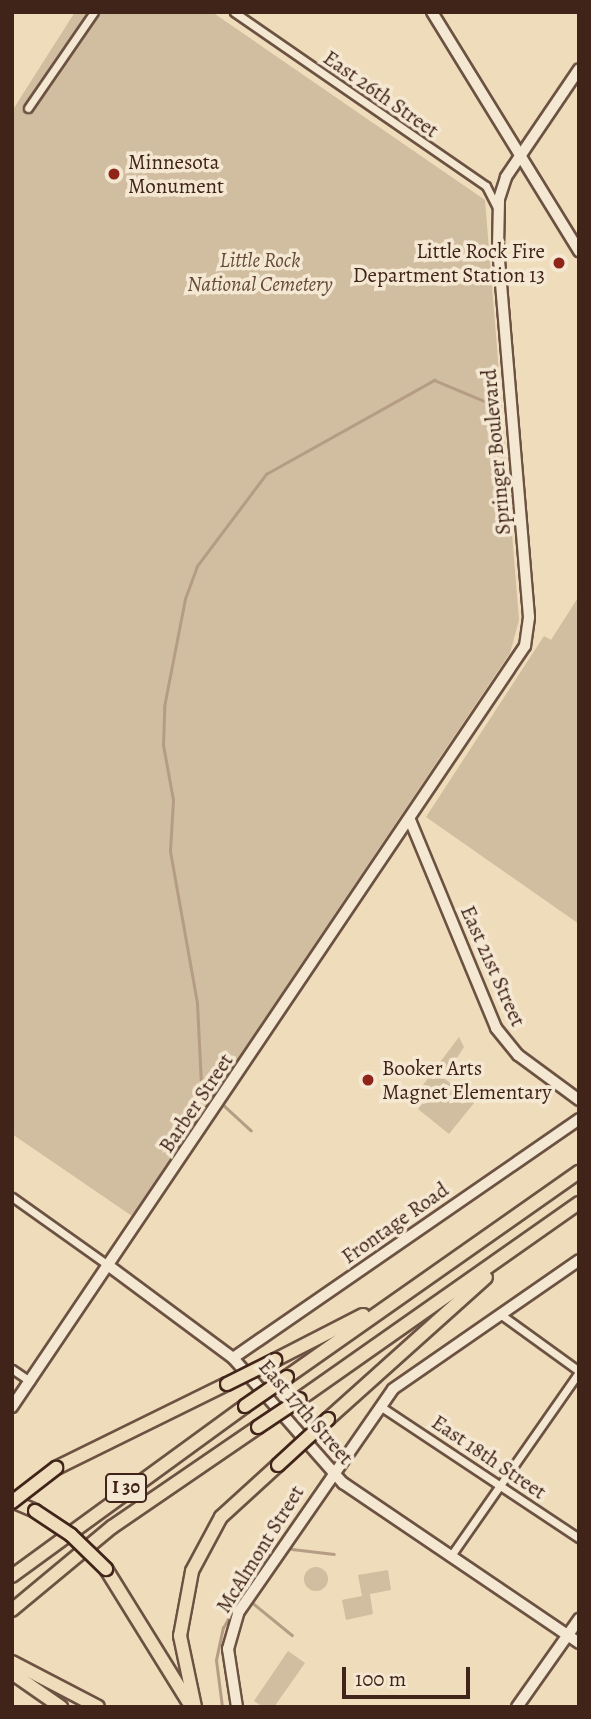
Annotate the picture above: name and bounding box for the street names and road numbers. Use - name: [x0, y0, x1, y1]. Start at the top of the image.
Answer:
- street label: East 26th Street: [319, 45, 443, 143]
- street label: Springer Boulevard: [476, 368, 516, 536]
- street label: East 21st Street: [455, 902, 531, 1030]
- street label: Barber Street: [154, 1049, 238, 1157]
- street label: Frontage Road: [337, 1177, 453, 1269]
- street label: East 17th Street: [253, 1354, 359, 1470]
- street label: East 18th Street: [427, 1409, 551, 1505]
- road number: I 30: [105, 1472, 147, 1504]
- street label: McAlmont Street: [211, 1481, 309, 1617]

